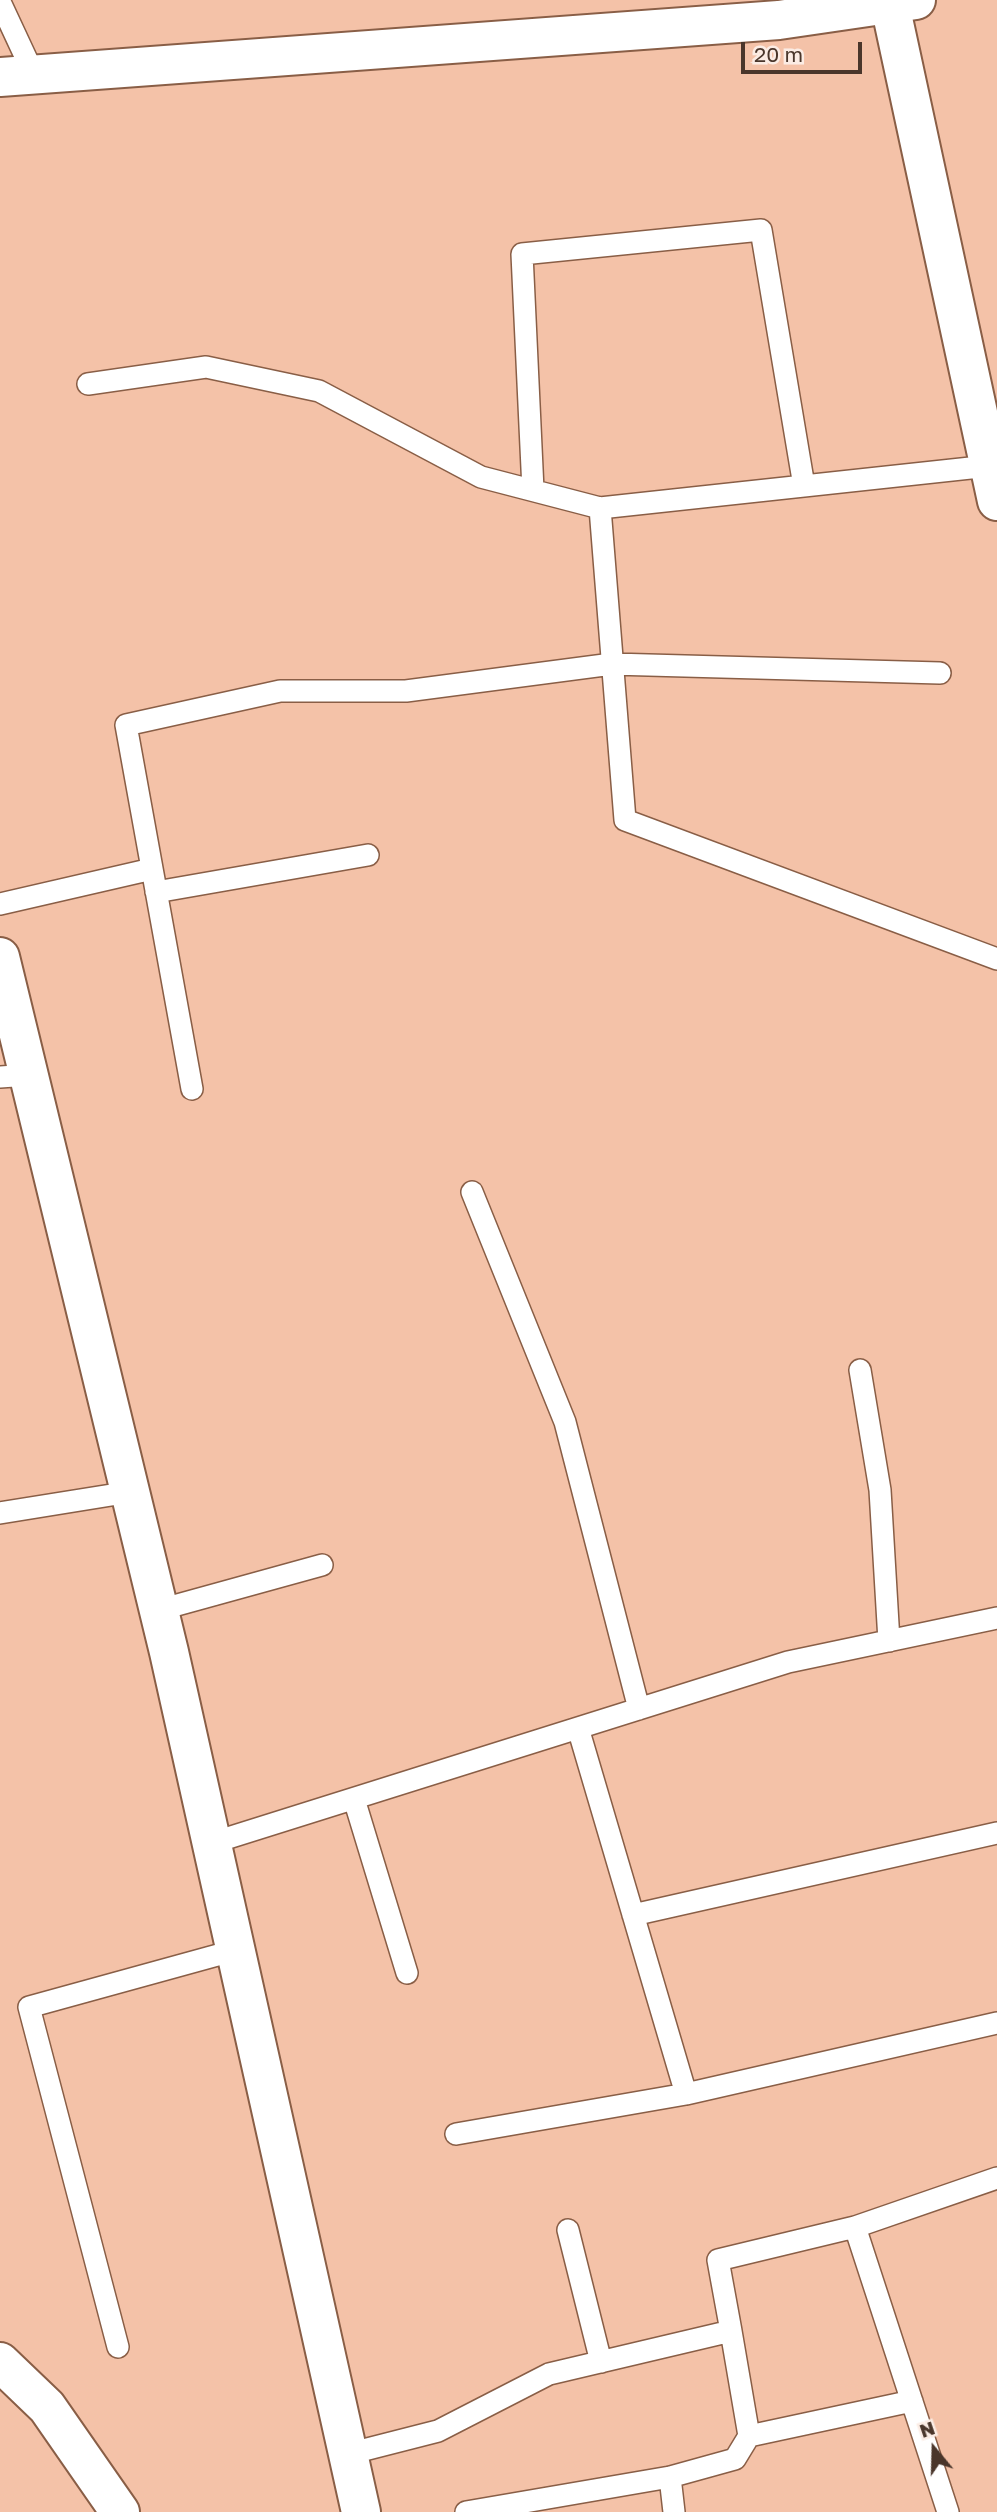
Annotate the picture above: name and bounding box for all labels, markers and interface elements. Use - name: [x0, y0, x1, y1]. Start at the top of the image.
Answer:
- scale bar: [745, 28, 866, 72]
- text: 20 m: [754, 41, 803, 67]
- north arrow: [899, 2414, 969, 2484]
- text: N: [916, 2415, 938, 2442]

